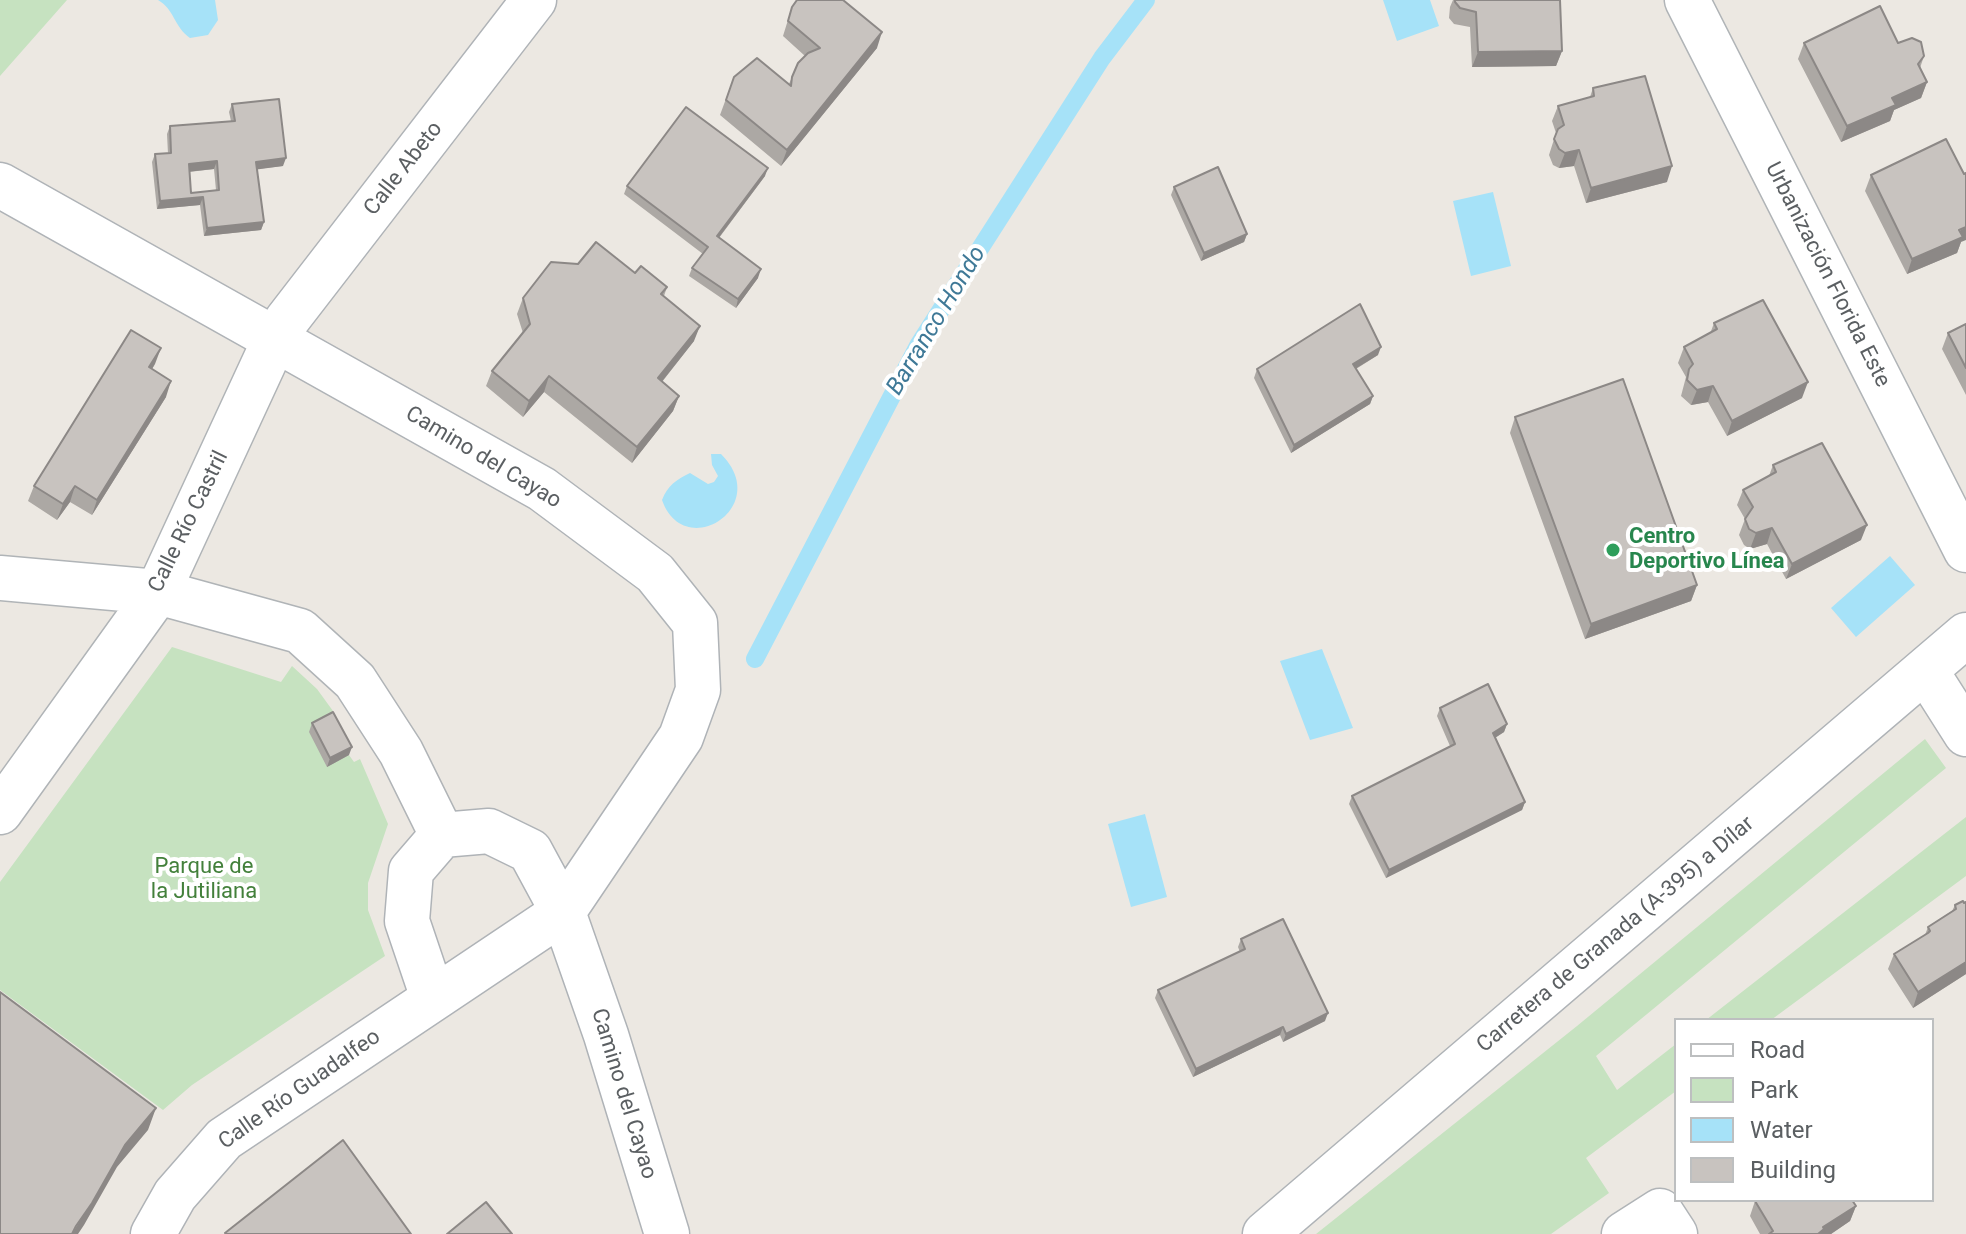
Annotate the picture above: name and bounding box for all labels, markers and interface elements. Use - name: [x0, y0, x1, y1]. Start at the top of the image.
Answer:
- street label: Calle Abeto: [359, 117, 449, 221]
- street label: Urbanización Florida Este: [1759, 158, 1895, 392]
- water label: Barranco Hondo: [881, 241, 993, 401]
- street label: Camino del Cayao: [400, 401, 566, 515]
- street label: Calle Río Castril: [143, 447, 235, 597]
- place label: Centro Deportivo Línea: [1629, 524, 1785, 576]
- marker: Centro Deportivo Línea: [1604, 541, 1622, 559]
- street label: Carretera de Granada (A-395) a Dílar: [1472, 811, 1760, 1059]
- park label: Parque de la Jutiliana: [151, 854, 257, 906]
- street label: Camino del Cayao: [585, 1006, 661, 1182]
- legend: [1674, 1018, 1934, 1202]
- street label: Calle Río Guadalfeo: [214, 1024, 386, 1156]
- text: Road: [1750, 1036, 1805, 1064]
- text: Park: [1750, 1076, 1798, 1104]
- text: Water: [1750, 1116, 1813, 1144]
- text: Building: [1750, 1156, 1836, 1184]

